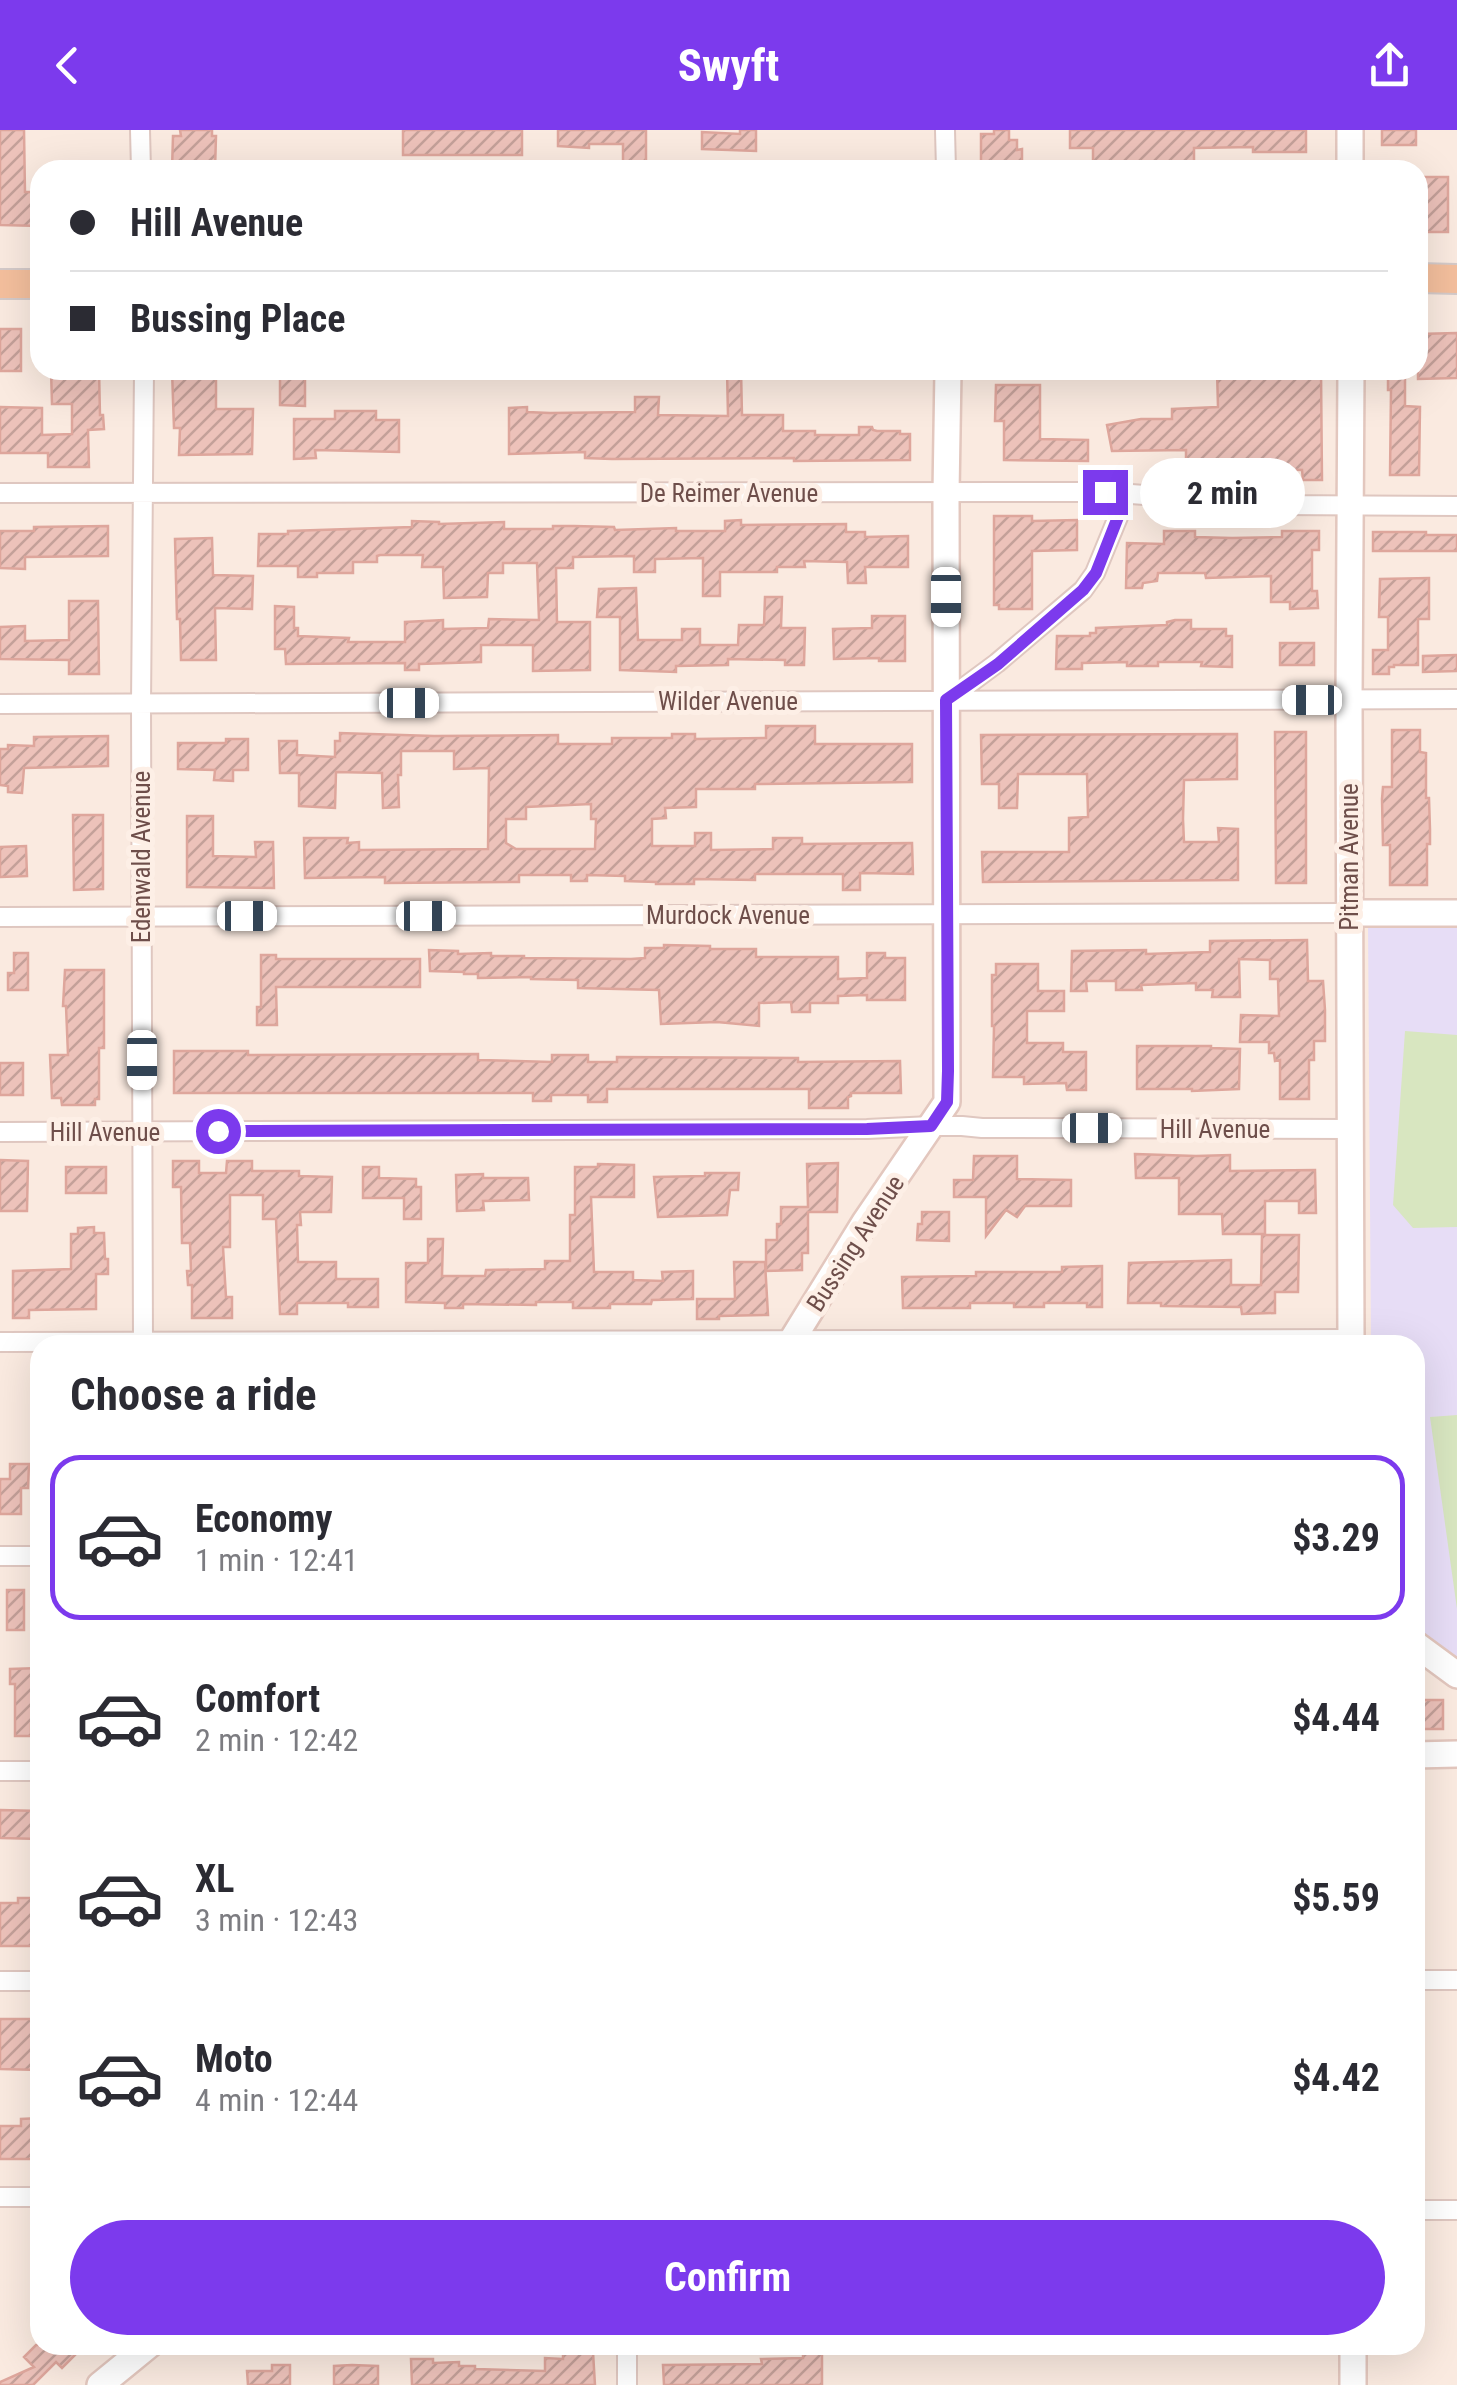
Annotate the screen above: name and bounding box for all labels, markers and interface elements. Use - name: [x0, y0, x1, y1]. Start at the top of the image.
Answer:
- icon: back: [40, 38, 95, 93]
- icon: share: [1362, 38, 1417, 93]
- text: Swyft: [678, 39, 779, 92]
- text: Hill Avenue: [130, 201, 303, 245]
- text: Bussing Place: [130, 297, 345, 341]
- callout: 2 min: [1140, 457, 1305, 527]
- route end: [1083, 470, 1128, 515]
- text: 2 min: [1187, 474, 1258, 512]
- street label: De Reimer Avenue: [640, 479, 818, 508]
- car: [931, 567, 961, 627]
- car: [1282, 685, 1342, 715]
- street label: Wilder Avenue: [658, 687, 798, 716]
- car: [379, 688, 439, 718]
- street label: Edenwald Avenue: [127, 771, 156, 943]
- street label: Pitman Avenue: [1335, 783, 1364, 931]
- car: [217, 901, 277, 931]
- car: [396, 901, 456, 931]
- street label: Murdock Avenue: [646, 901, 810, 930]
- car: [127, 1030, 157, 1090]
- route start: [196, 1109, 241, 1154]
- car: [1062, 1113, 1122, 1143]
- street label: Hill Avenue: [1160, 1115, 1270, 1144]
- street label: Hill Avenue: [50, 1118, 160, 1147]
- street label: Bussing Avenue: [801, 1170, 910, 1317]
- text: Choose a ride: [70, 1368, 317, 1421]
- icon: car: [75, 1493, 165, 1583]
- text: Economy: [195, 1497, 332, 1541]
- text: $3.29: [1292, 1516, 1380, 1560]
- text: 1 min · 12:41: [195, 1541, 358, 1579]
- icon: car: [75, 1673, 165, 1763]
- text: Comfort: [195, 1677, 320, 1721]
- text: $4.44: [1292, 1696, 1380, 1740]
- text: 2 min · 12:42: [195, 1721, 358, 1759]
- icon: car: [75, 1853, 165, 1943]
- text: XL: [195, 1857, 234, 1901]
- text: $5.59: [1292, 1876, 1380, 1920]
- text: 3 min · 12:43: [195, 1901, 358, 1939]
- icon: car: [75, 2033, 165, 2123]
- text: Moto: [195, 2037, 273, 2081]
- text: $4.42: [1292, 2056, 1380, 2100]
- text: 4 min · 12:44: [195, 2081, 358, 2119]
- button: Confirm: [70, 2220, 1385, 2335]

